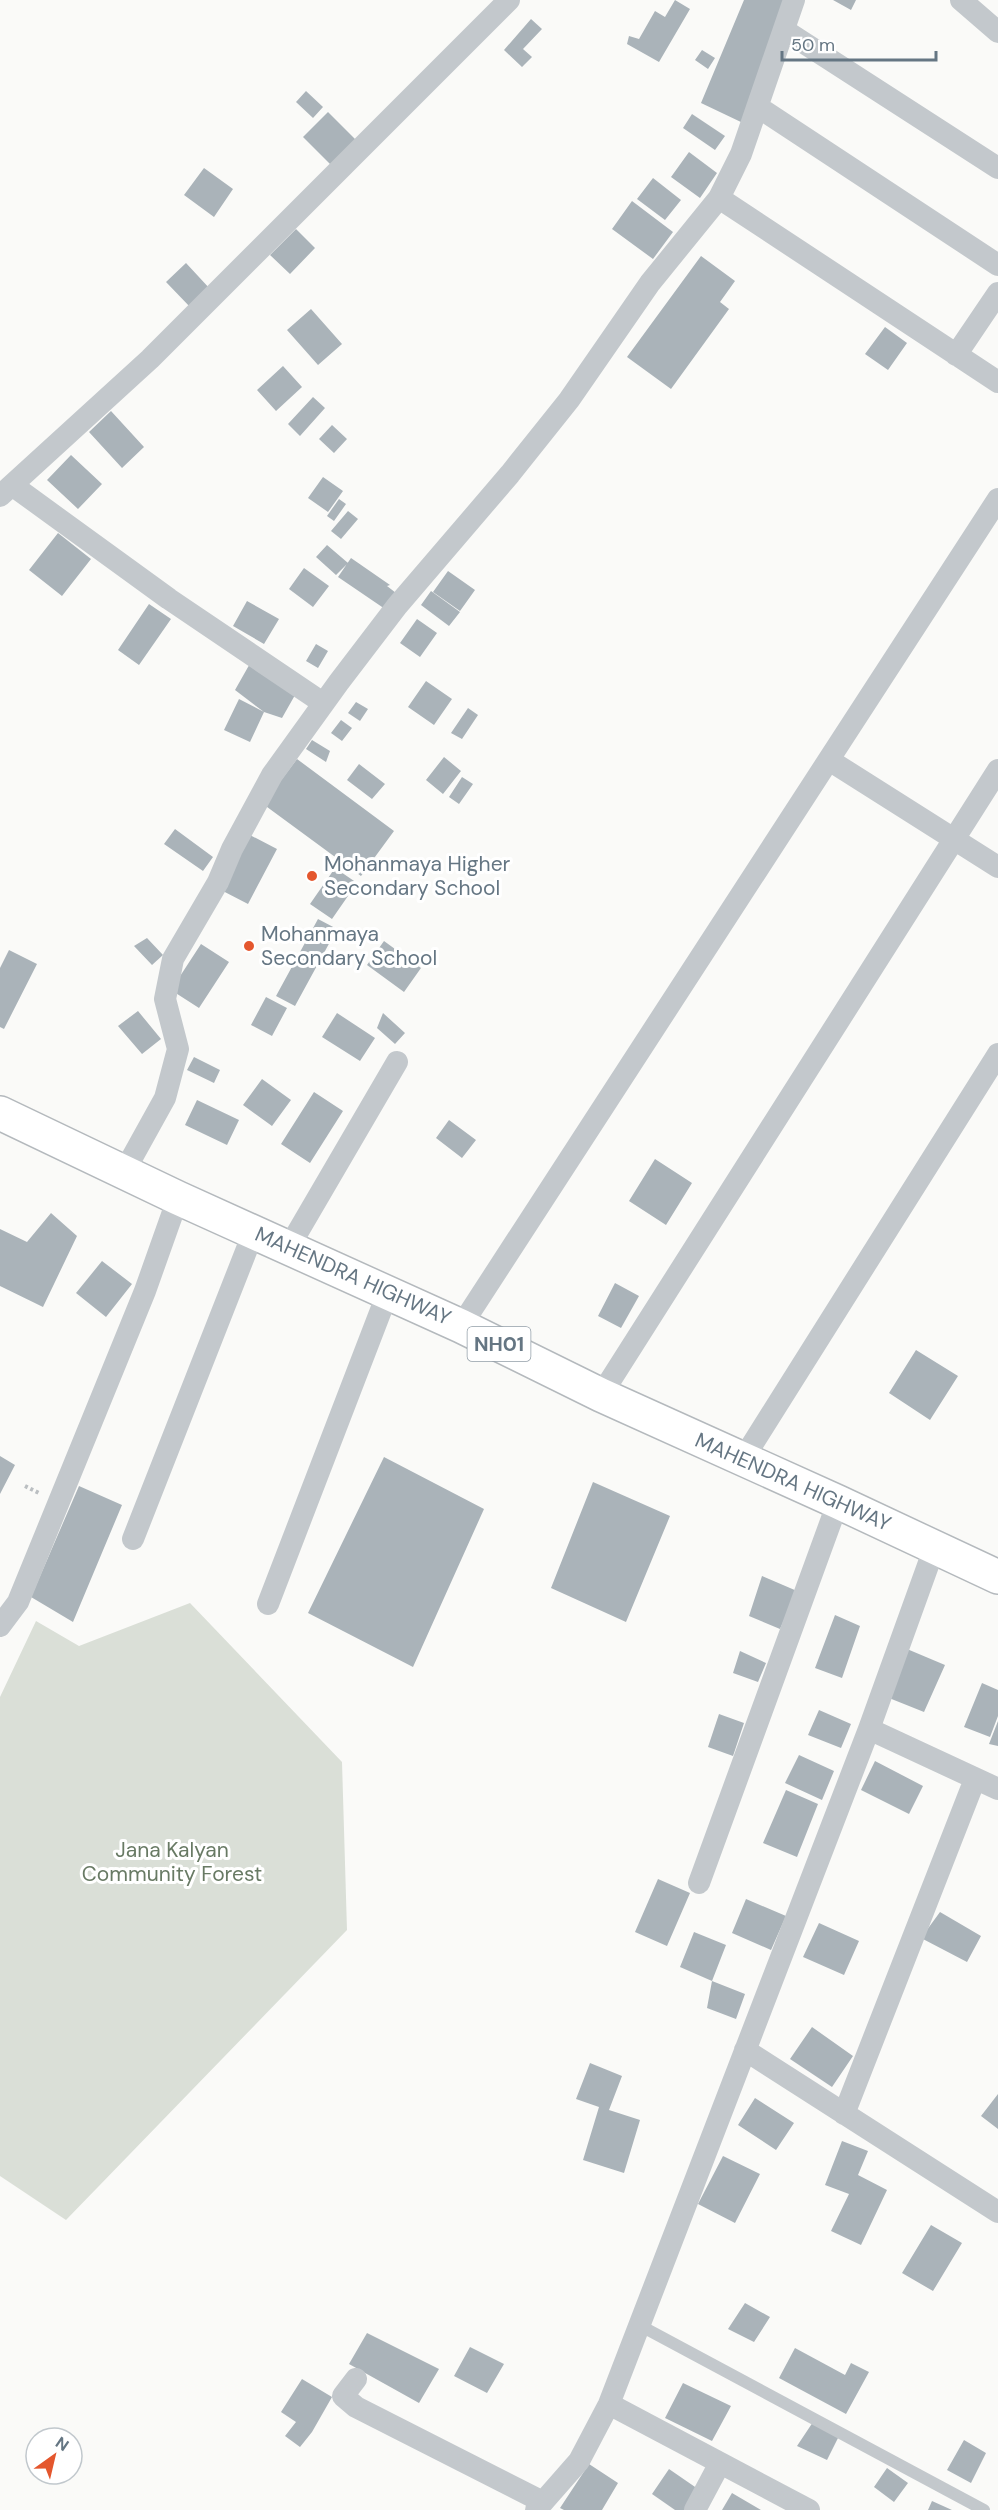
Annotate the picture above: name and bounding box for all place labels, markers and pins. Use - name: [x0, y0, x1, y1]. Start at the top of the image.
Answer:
- place label: Mohanmaya Higher Secondary School: [324, 850, 511, 902]
- marker: Mohanmaya Higher Secondary School: [305, 869, 319, 883]
- place label: Mohanmaya Secondary School: [261, 920, 437, 972]
- marker: Mohanmaya Secondary School: [242, 939, 256, 953]

